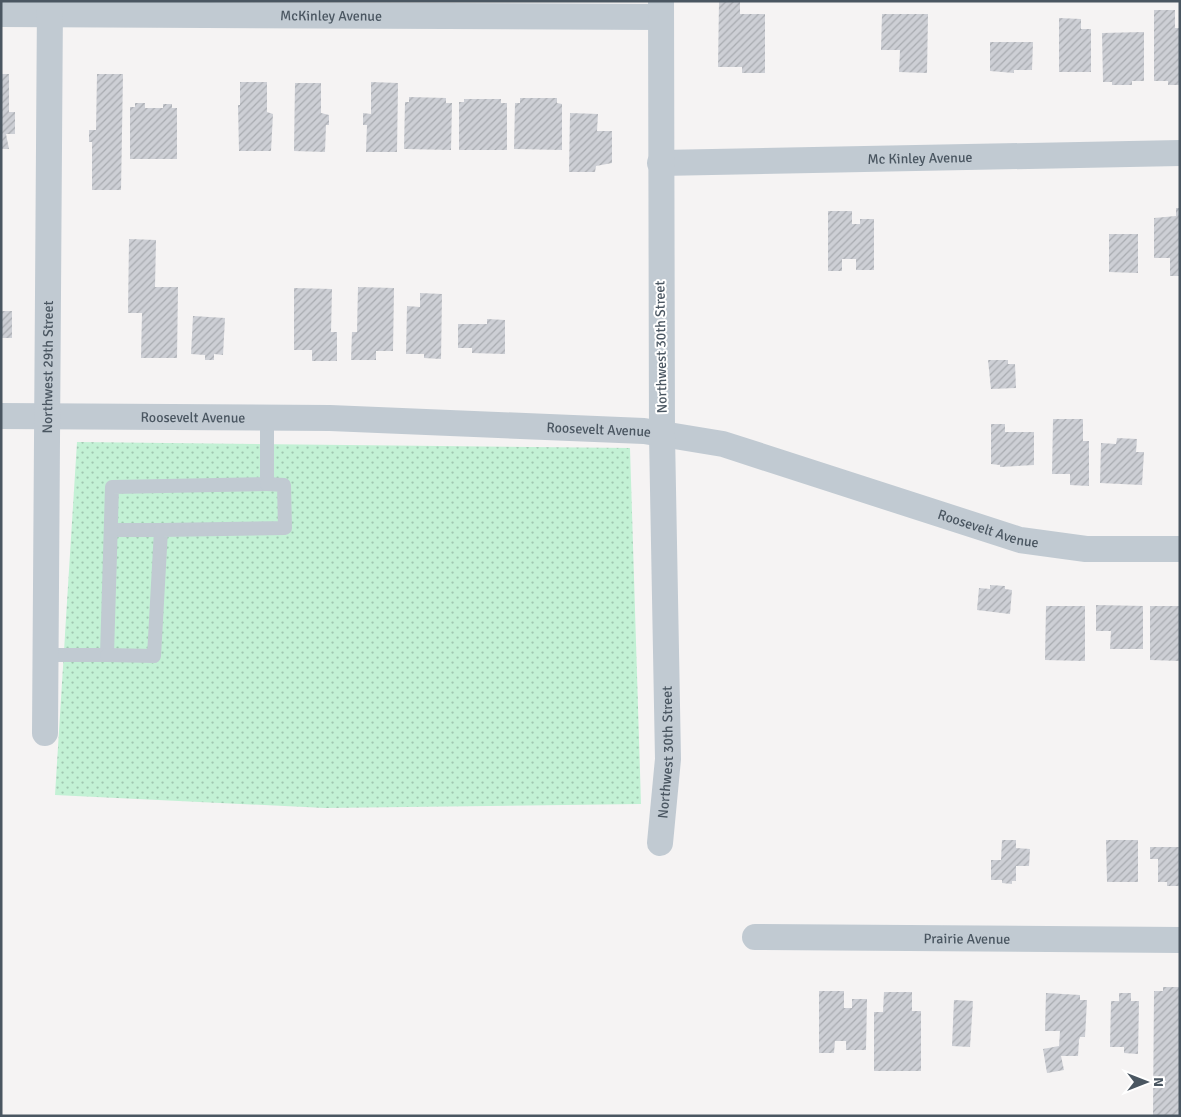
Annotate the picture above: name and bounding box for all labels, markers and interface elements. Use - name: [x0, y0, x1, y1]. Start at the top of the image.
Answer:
- street label: McKinley Avenue: [280, 7, 382, 24]
- street label: Mc Kinley Avenue: [867, 148, 973, 168]
- street label: Northwest 30th Street: [651, 280, 671, 414]
- street label: Northwest 29th Street: [39, 300, 56, 434]
- street label: Roosevelt Avenue: [141, 408, 245, 426]
- street label: Roosevelt Avenue: [546, 418, 652, 441]
- street label: Roosevelt Avenue: [936, 506, 1040, 551]
- street label: Northwest 30th Street: [654, 686, 677, 819]
- street label: Prairie Avenue: [924, 930, 1010, 947]
- north arrow: [1121, 1057, 1171, 1107]
- text: N: [1150, 1077, 1167, 1087]

